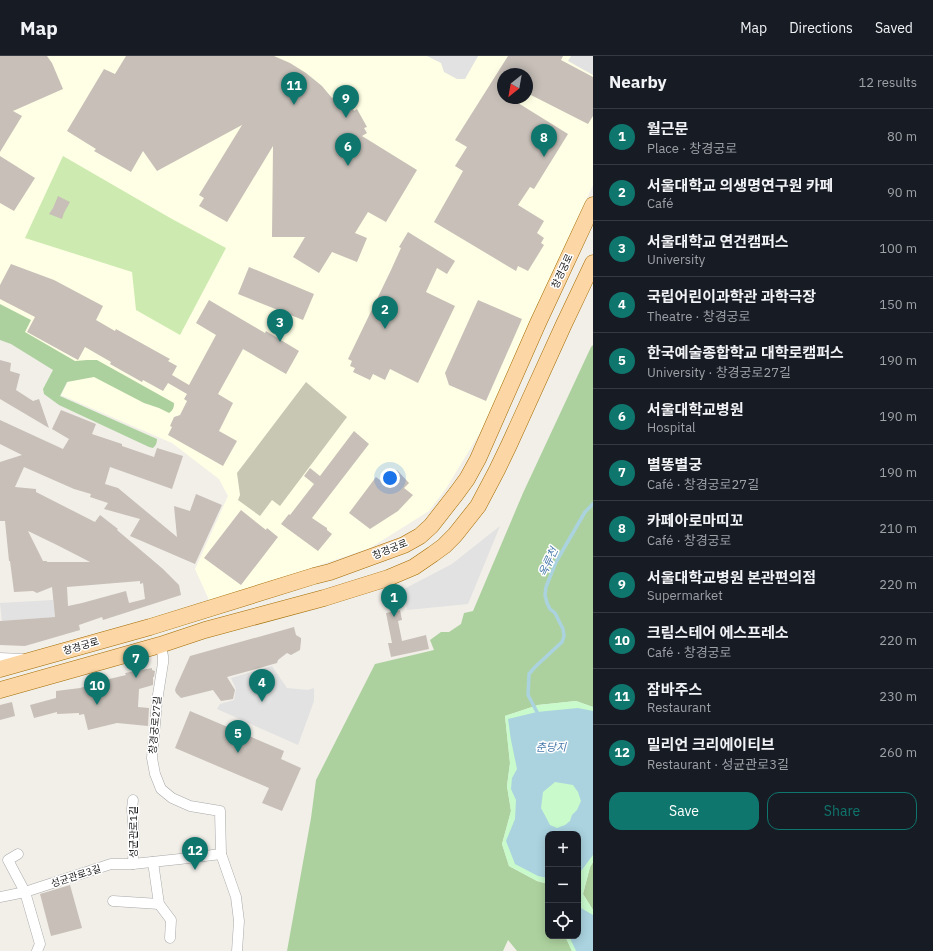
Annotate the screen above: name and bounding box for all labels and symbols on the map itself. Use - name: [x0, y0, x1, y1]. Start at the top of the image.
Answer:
- north arrow: [497, 68, 533, 104]
- pin: 11: [281, 72, 307, 105]
- pin: 9: [333, 85, 359, 118]
- pin: 8: [531, 124, 557, 157]
- pin: 6: [335, 133, 361, 166]
- street label: 창경궁로: [548, 252, 576, 290]
- pin: 2: [372, 296, 398, 329]
- pin: 3: [267, 309, 293, 342]
- your location: [380, 468, 400, 488]
- street label: 창경궁로: [370, 536, 410, 562]
- water label: 옥류천: [535, 544, 562, 579]
- pin: 1: [381, 584, 407, 617]
- street label: 창경궁로: [62, 635, 100, 657]
- pin: 7: [123, 645, 149, 678]
- pin: 4: [249, 669, 275, 702]
- pin: 10: [84, 672, 110, 705]
- street label: 창경궁로27길: [146, 696, 164, 754]
- pin: 5: [225, 720, 251, 753]
- water label: 춘당지: [536, 740, 567, 754]
- street label: 성균관로1길: [127, 806, 140, 858]
- pin: 12: [182, 837, 208, 870]
- street label: 성균관로3길: [49, 862, 103, 890]

